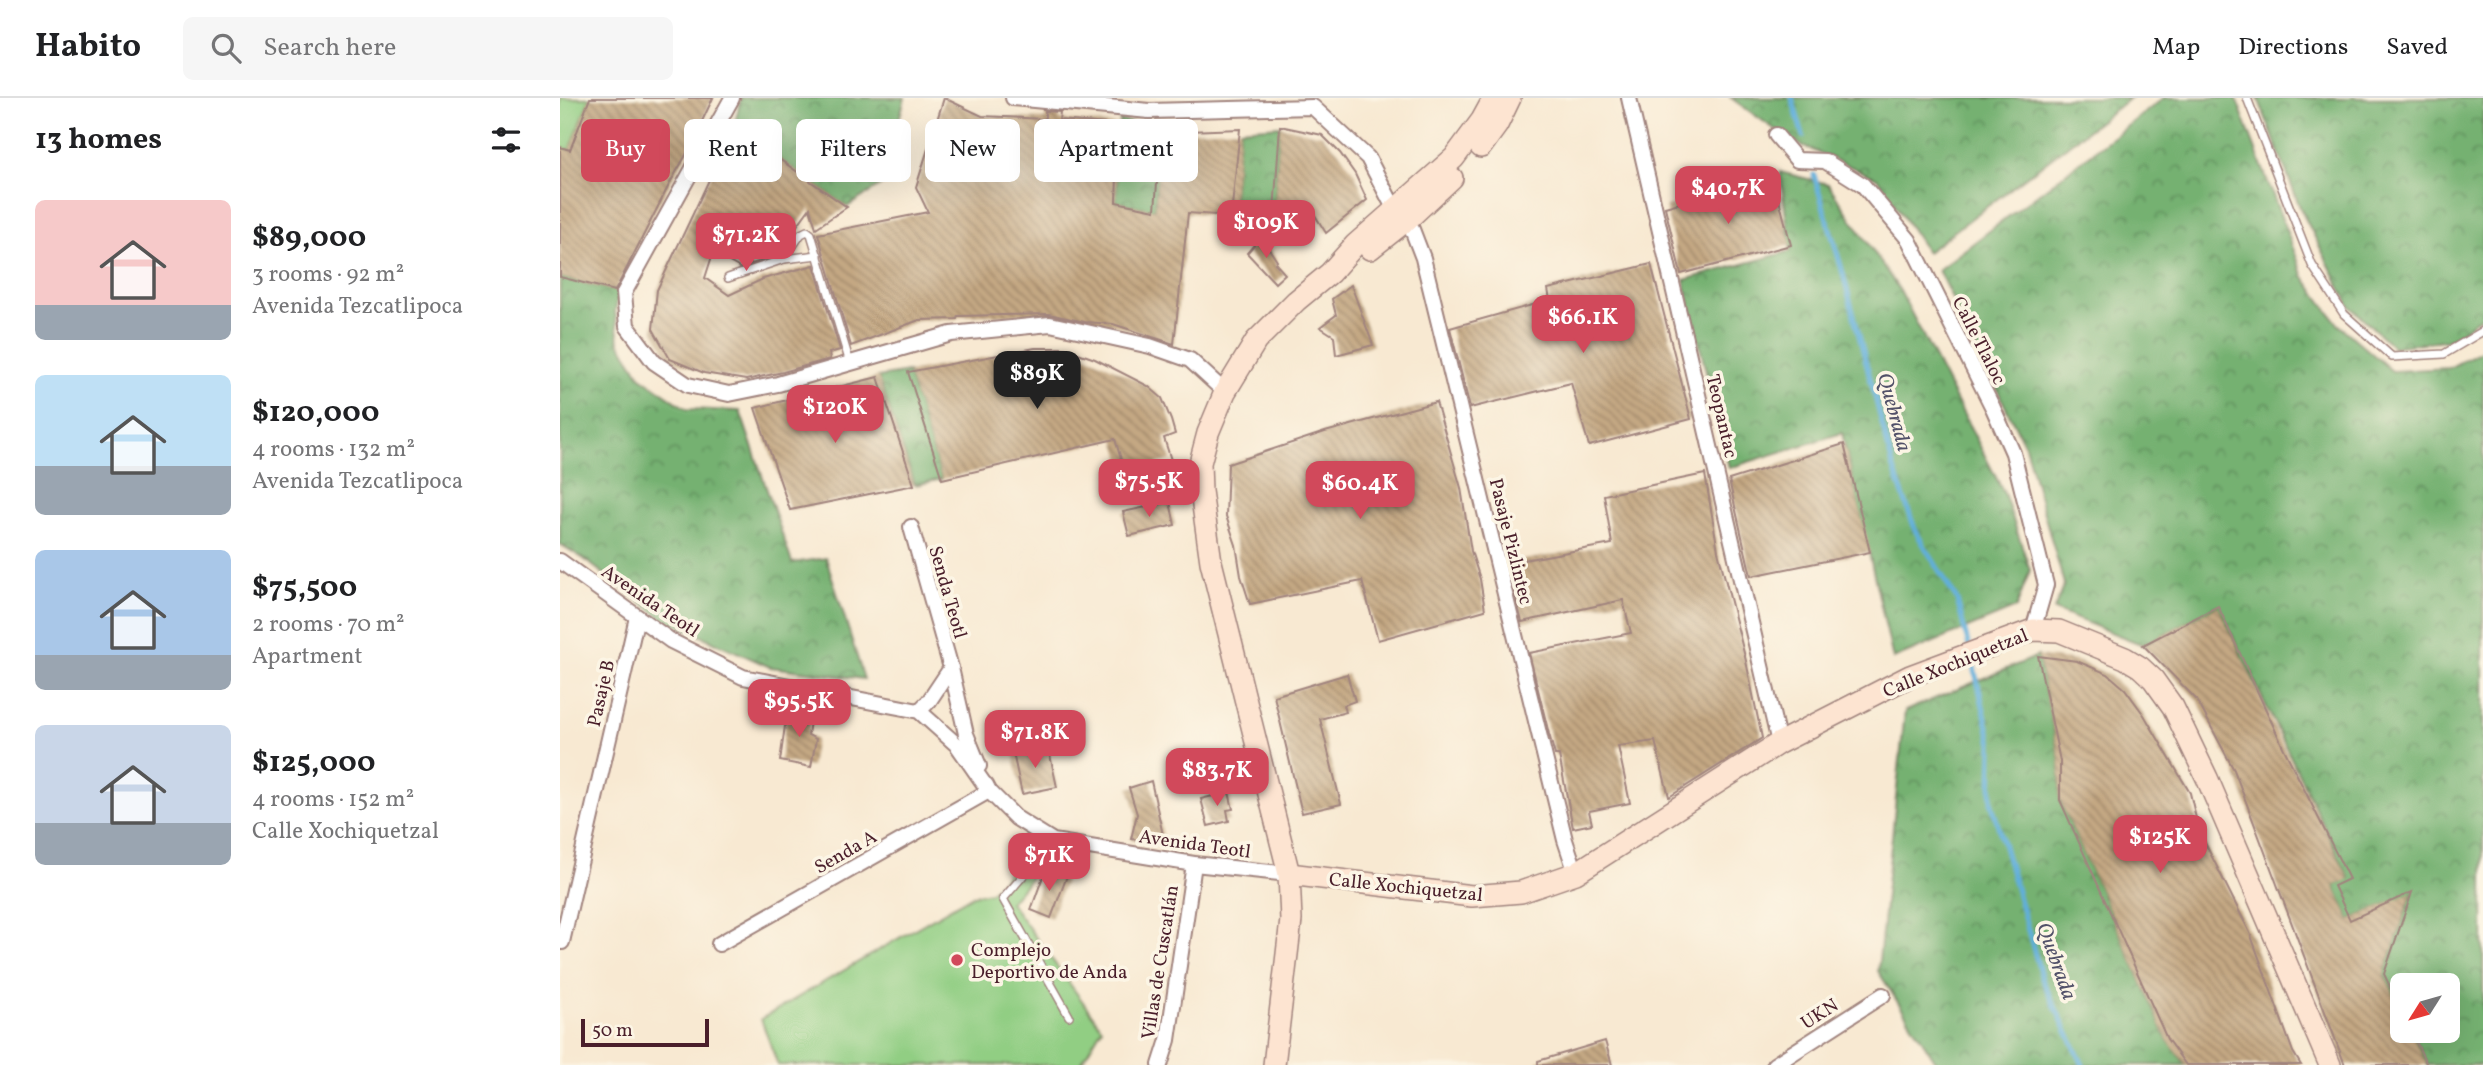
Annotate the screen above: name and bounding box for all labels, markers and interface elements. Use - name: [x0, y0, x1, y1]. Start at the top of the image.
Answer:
- search box: [183, 17, 673, 80]
- text: Habito: [35, 25, 141, 71]
- icon: search: [207, 29, 245, 67]
- text: Search here: [263, 30, 396, 66]
- text: Map: [2152, 31, 2200, 65]
- text: Directions: [2238, 31, 2348, 65]
- text: Saved: [2386, 31, 2448, 65]
- text: 13 homes: [35, 119, 162, 161]
- chip: Buy: [581, 119, 670, 182]
- chip: Rent: [684, 119, 782, 182]
- chip: Filters: [796, 119, 911, 182]
- chip: New: [925, 119, 1020, 182]
- chip: Apartment: [1034, 119, 1198, 182]
- icon: filters: [487, 121, 525, 159]
- pin: $40.7K: [1671, 166, 1785, 226]
- text: $40.7K: [1691, 173, 1765, 205]
- pin: $109K: [1217, 200, 1315, 260]
- text: $109K: [1233, 207, 1299, 239]
- pin: $71.2K: [689, 214, 803, 273]
- text: $89,000: [252, 217, 366, 259]
- text: $71.2K: [712, 220, 780, 252]
- icon: home: [91, 228, 175, 312]
- text: 3 rooms · 92 m²: [252, 259, 404, 291]
- text: Avenida Tezcatlipoca: [252, 291, 463, 323]
- street label: Calle Tlaloc: [1945, 292, 2012, 389]
- pin: $66.1K: [1526, 296, 1640, 355]
- text: $66.1K: [1548, 302, 1618, 334]
- pin: $89K: [996, 352, 1078, 411]
- text: $89K: [1010, 358, 1064, 390]
- water label: Quebrada: [1869, 370, 1918, 455]
- street label: Teopantac: [1699, 372, 1743, 461]
- pin: $120K: [786, 386, 884, 445]
- text: $120,000: [252, 392, 379, 434]
- text: $120K: [803, 392, 867, 424]
- icon: home: [91, 403, 175, 487]
- text: 4 rooms · 132 m²: [252, 434, 415, 466]
- pin: $75.5K: [1092, 460, 1206, 519]
- pin: $60.4K: [1303, 462, 1417, 521]
- text: Avenida Tezcatlipoca: [252, 466, 463, 498]
- text: $75.5K: [1115, 466, 1183, 498]
- text: $60.4K: [1322, 468, 1398, 500]
- street label: Pasaje Pizlintec: [1482, 476, 1538, 607]
- street label: Senda Teotl: [921, 543, 973, 642]
- street label: Avenida Teotl: [596, 559, 704, 644]
- text: $75,500: [252, 567, 357, 609]
- icon: home: [91, 578, 175, 662]
- text: 2 rooms · 70 m²: [252, 609, 405, 641]
- street label: Calle Xochiquetzal: [1879, 623, 2032, 705]
- text: Apartment: [252, 641, 363, 673]
- street label: Pasaje B: [582, 657, 622, 730]
- pin: $95.5K: [742, 680, 856, 739]
- text: $95.5K: [764, 686, 834, 718]
- pin: $71.8K: [978, 710, 1092, 770]
- text: $71.8K: [1001, 717, 1069, 749]
- text: $125,000: [252, 742, 376, 784]
- pin: $83.7K: [1160, 748, 1274, 808]
- icon: home: [91, 753, 175, 837]
- text: $83.7K: [1182, 755, 1252, 787]
- text: 4 rooms · 152 m²: [252, 784, 414, 816]
- text: Calle Xochiquetzal: [252, 816, 439, 848]
- pin: $125K: [2111, 816, 2209, 875]
- text: $125K: [2129, 822, 2191, 854]
- street label: Senda A: [810, 824, 882, 881]
- street label: Avenida Teotl: [1137, 824, 1253, 866]
- pin: $71K: [1008, 834, 1090, 893]
- text: $71K: [1024, 840, 1074, 872]
- street label: Calle Xochiquetzal: [1328, 867, 1484, 909]
- street label: Villas de Cuscatlán: [1136, 883, 1186, 1041]
- water label: Quebrada: [2028, 919, 2083, 1004]
- place label: Complejo Deportivo de Anda: [971, 938, 1127, 986]
- marker: Complejo Deportivo de Anda: [949, 952, 965, 968]
- north arrow: [2390, 973, 2460, 1043]
- map controls: [2390, 973, 2460, 1043]
- street label: UKN: [1796, 993, 1844, 1036]
- scale bar: [581, 1016, 709, 1048]
- text: 50 m: [592, 1018, 633, 1044]

